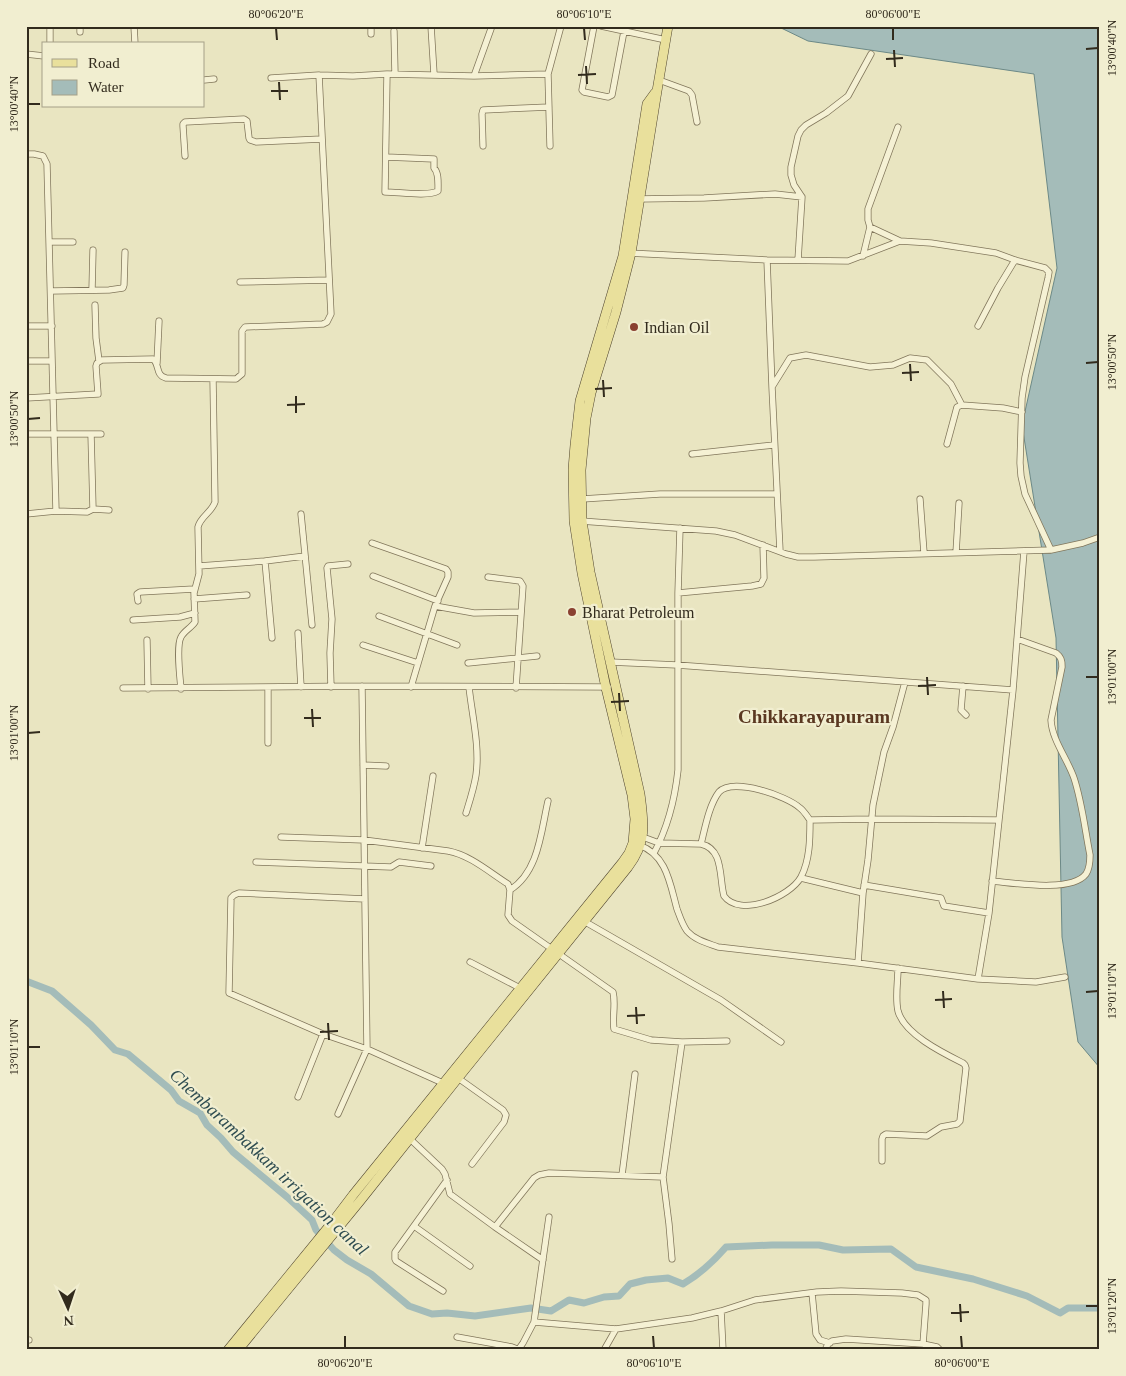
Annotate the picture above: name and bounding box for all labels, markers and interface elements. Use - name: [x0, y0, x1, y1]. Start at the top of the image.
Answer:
- text: 80°06'20"E: [248, 7, 304, 21]
- text: 80°06'10"E: [556, 7, 612, 21]
- text: 80°06'00"E: [865, 7, 921, 21]
- text: 13°00'40"N: [1105, 19, 1119, 76]
- legend: [42, 42, 205, 108]
- text: Road: [88, 55, 120, 71]
- text: 13°00'40"N: [7, 75, 21, 132]
- text: Water: [88, 79, 123, 95]
- place label: Indian Oil: [644, 319, 710, 336]
- marker: Indian Oil: [628, 321, 640, 333]
- text: 13°00'50"N: [1105, 333, 1119, 390]
- text: 13°00'50"N: [7, 390, 21, 447]
- place label: Bharat Petroleum: [582, 604, 695, 621]
- marker: Bharat Petroleum: [566, 606, 578, 618]
- text: 13°01'00"N: [1105, 648, 1119, 705]
- text: 13°01'00"N: [7, 704, 21, 761]
- district label: Chikkarayapuram: [738, 706, 890, 727]
- text: 13°01'10"N: [1105, 962, 1119, 1019]
- text: 13°01'10"N: [7, 1018, 21, 1075]
- water label: Chembarambakkam irrigation canal: [166, 1065, 372, 1259]
- text: 13°01'20"N: [1105, 1277, 1119, 1334]
- north arrow: [42, 1284, 92, 1334]
- text: N: [63, 1313, 74, 1328]
- text: 80°06'20"E: [317, 1356, 373, 1370]
- text: 80°06'10"E: [626, 1356, 682, 1370]
- text: 80°06'00"E: [934, 1356, 990, 1370]

